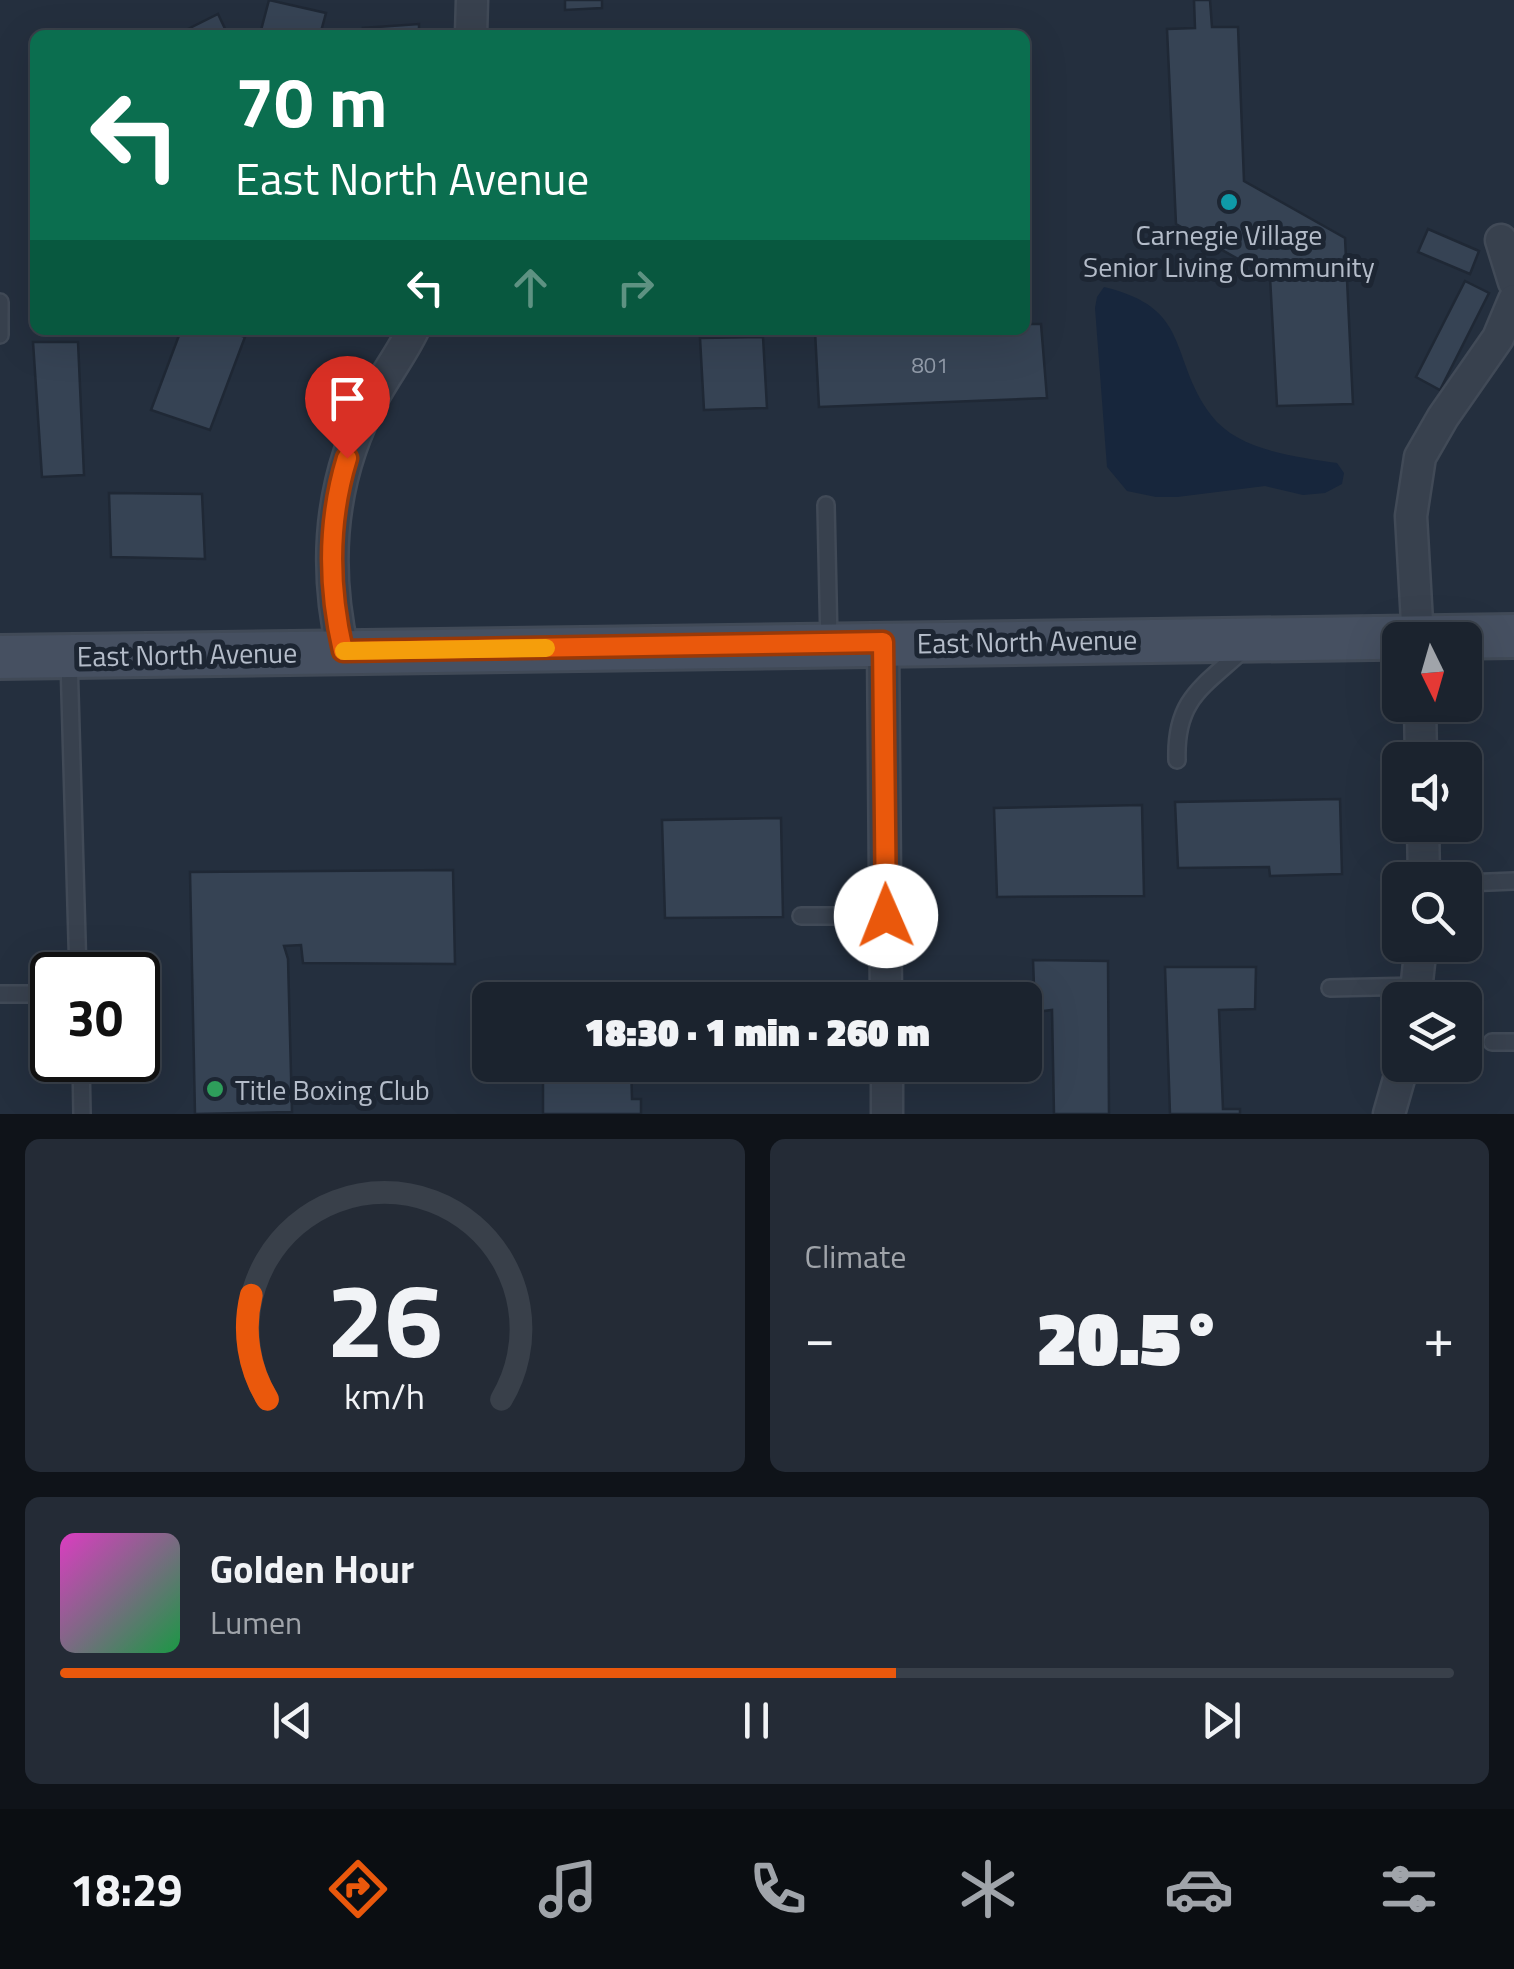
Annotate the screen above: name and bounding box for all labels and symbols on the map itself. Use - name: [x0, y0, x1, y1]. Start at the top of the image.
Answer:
- marker: Carnegie Village Senior Living Community: [1218, 191, 1240, 213]
- place label: Carnegie Village Senior Living Community: [1083, 213, 1375, 288]
- house number: 801: [912, 348, 948, 382]
- pin: [305, 356, 390, 459]
- street label: East North Avenue: [916, 618, 1138, 664]
- north arrow: [1382, 622, 1482, 722]
- street label: East North Avenue: [76, 631, 298, 677]
- position arrow: [834, 864, 938, 968]
- speed limit sign: 30: [30, 952, 160, 1082]
- place label: Title Boxing Club: [235, 1068, 430, 1111]
- marker: Title Boxing Club: [204, 1078, 226, 1100]

